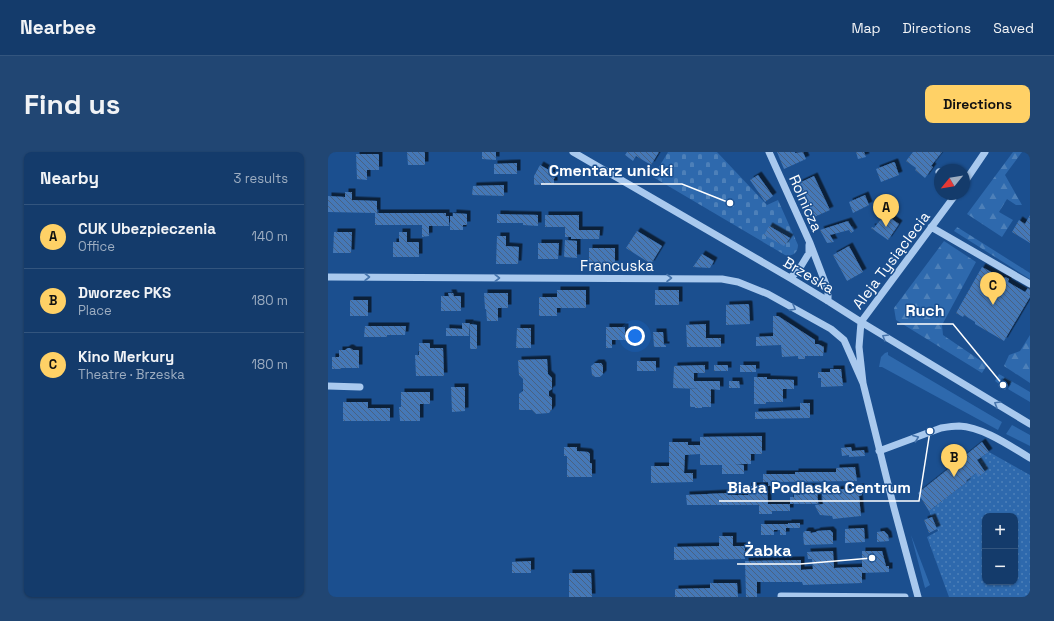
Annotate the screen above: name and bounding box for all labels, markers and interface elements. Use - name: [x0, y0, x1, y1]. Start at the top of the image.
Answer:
- text: Nearbee: [20, 15, 96, 40]
- text: Map: [851, 19, 881, 37]
- text: Directions: [903, 19, 971, 37]
- text: Saved: [993, 19, 1034, 37]
- button: Directions: [925, 85, 1030, 123]
- text: Find us: [24, 86, 121, 122]
- callout: Cmentarz unicki: [541, 156, 682, 184]
- text: Cmentarz unicki: [549, 160, 673, 181]
- north arrow: [934, 164, 970, 200]
- text: Nearby: [40, 167, 99, 189]
- text: 3 results: [234, 170, 288, 187]
- street label: Rolnicza: [785, 172, 827, 235]
- pin: A: [873, 194, 899, 227]
- street label: Aleja Tysiąclecia: [848, 208, 934, 312]
- text: CUK Ubezpieczenia: [78, 219, 216, 238]
- text: A: [49, 228, 57, 245]
- text: 140 m: [252, 228, 288, 245]
- text: Office: [78, 238, 115, 255]
- street label: Brzeska: [780, 252, 838, 298]
- street label: Francuska: [580, 256, 654, 275]
- pin: C: [980, 272, 1006, 305]
- one-way arrow: [364, 273, 370, 281]
- one-way arrow: [494, 274, 500, 282]
- one-way arrow: [666, 274, 672, 283]
- text: Dworzec PKS: [78, 283, 171, 302]
- text: B: [49, 292, 57, 309]
- text: 180 m: [252, 292, 288, 309]
- callout: Ruch: [897, 296, 953, 324]
- text: Ruch: [905, 300, 945, 321]
- text: Place: [78, 302, 112, 319]
- one-way arrow: [789, 303, 796, 310]
- your location: [625, 326, 645, 346]
- one-way arrow: [882, 334, 889, 341]
- text: Kino Merkury: [78, 347, 174, 366]
- text: C: [49, 356, 57, 373]
- text: 180 m: [252, 356, 288, 373]
- text: Theatre · Brzeska: [78, 366, 185, 383]
- one-way arrow: [994, 401, 1001, 408]
- one-way arrow: [912, 434, 919, 442]
- pin: B: [941, 444, 967, 477]
- callout: Biała Podlaska Centrum: [719, 473, 919, 501]
- text: Biała Podlaska Centrum: [727, 477, 911, 498]
- map controls: [982, 513, 1018, 585]
- button: +: [982, 513, 1018, 549]
- callout: Żabka: [737, 536, 800, 564]
- text: Żabka: [745, 540, 791, 561]
- button: −: [982, 549, 1018, 585]

